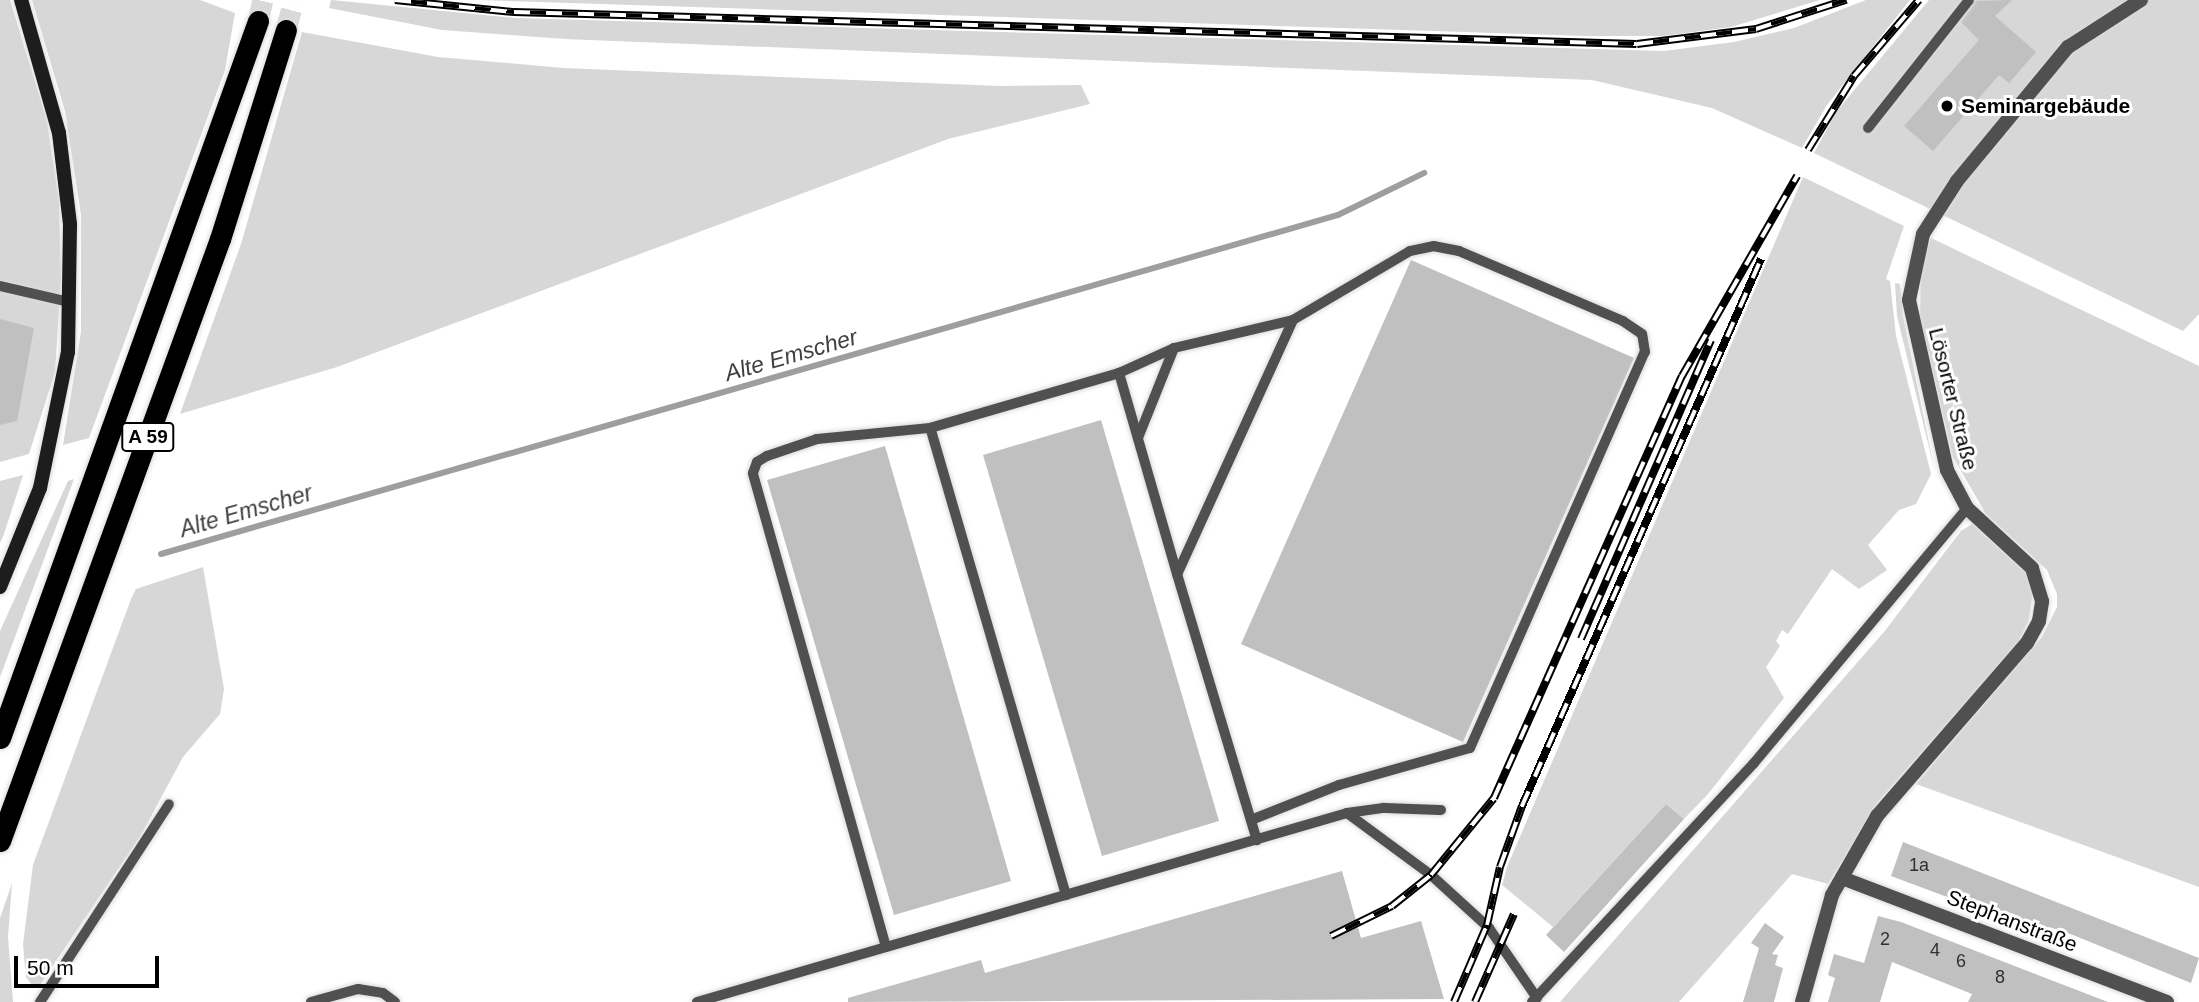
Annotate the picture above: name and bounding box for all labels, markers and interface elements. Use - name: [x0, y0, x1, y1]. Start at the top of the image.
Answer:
- place label: Seminargebäude: [1961, 93, 2130, 119]
- marker: Seminargebäude: [1939, 98, 1955, 114]
- water label: Alte Emscher: [721, 323, 861, 387]
- street label: Lösorter Straße: [1923, 325, 1983, 473]
- road number: A 59: [120, 422, 176, 452]
- water label: Alte Emscher: [176, 479, 316, 543]
- house number: 1a: [1909, 854, 1929, 876]
- street label: Stephanstraße: [1943, 885, 2081, 957]
- house number: 2: [1880, 928, 1890, 950]
- house number: 4: [1930, 939, 1940, 961]
- scale bar: [18, 942, 163, 986]
- house number: 6: [1956, 950, 1966, 972]
- text: 50 m: [27, 956, 74, 979]
- house number: 8: [1995, 966, 2005, 988]

